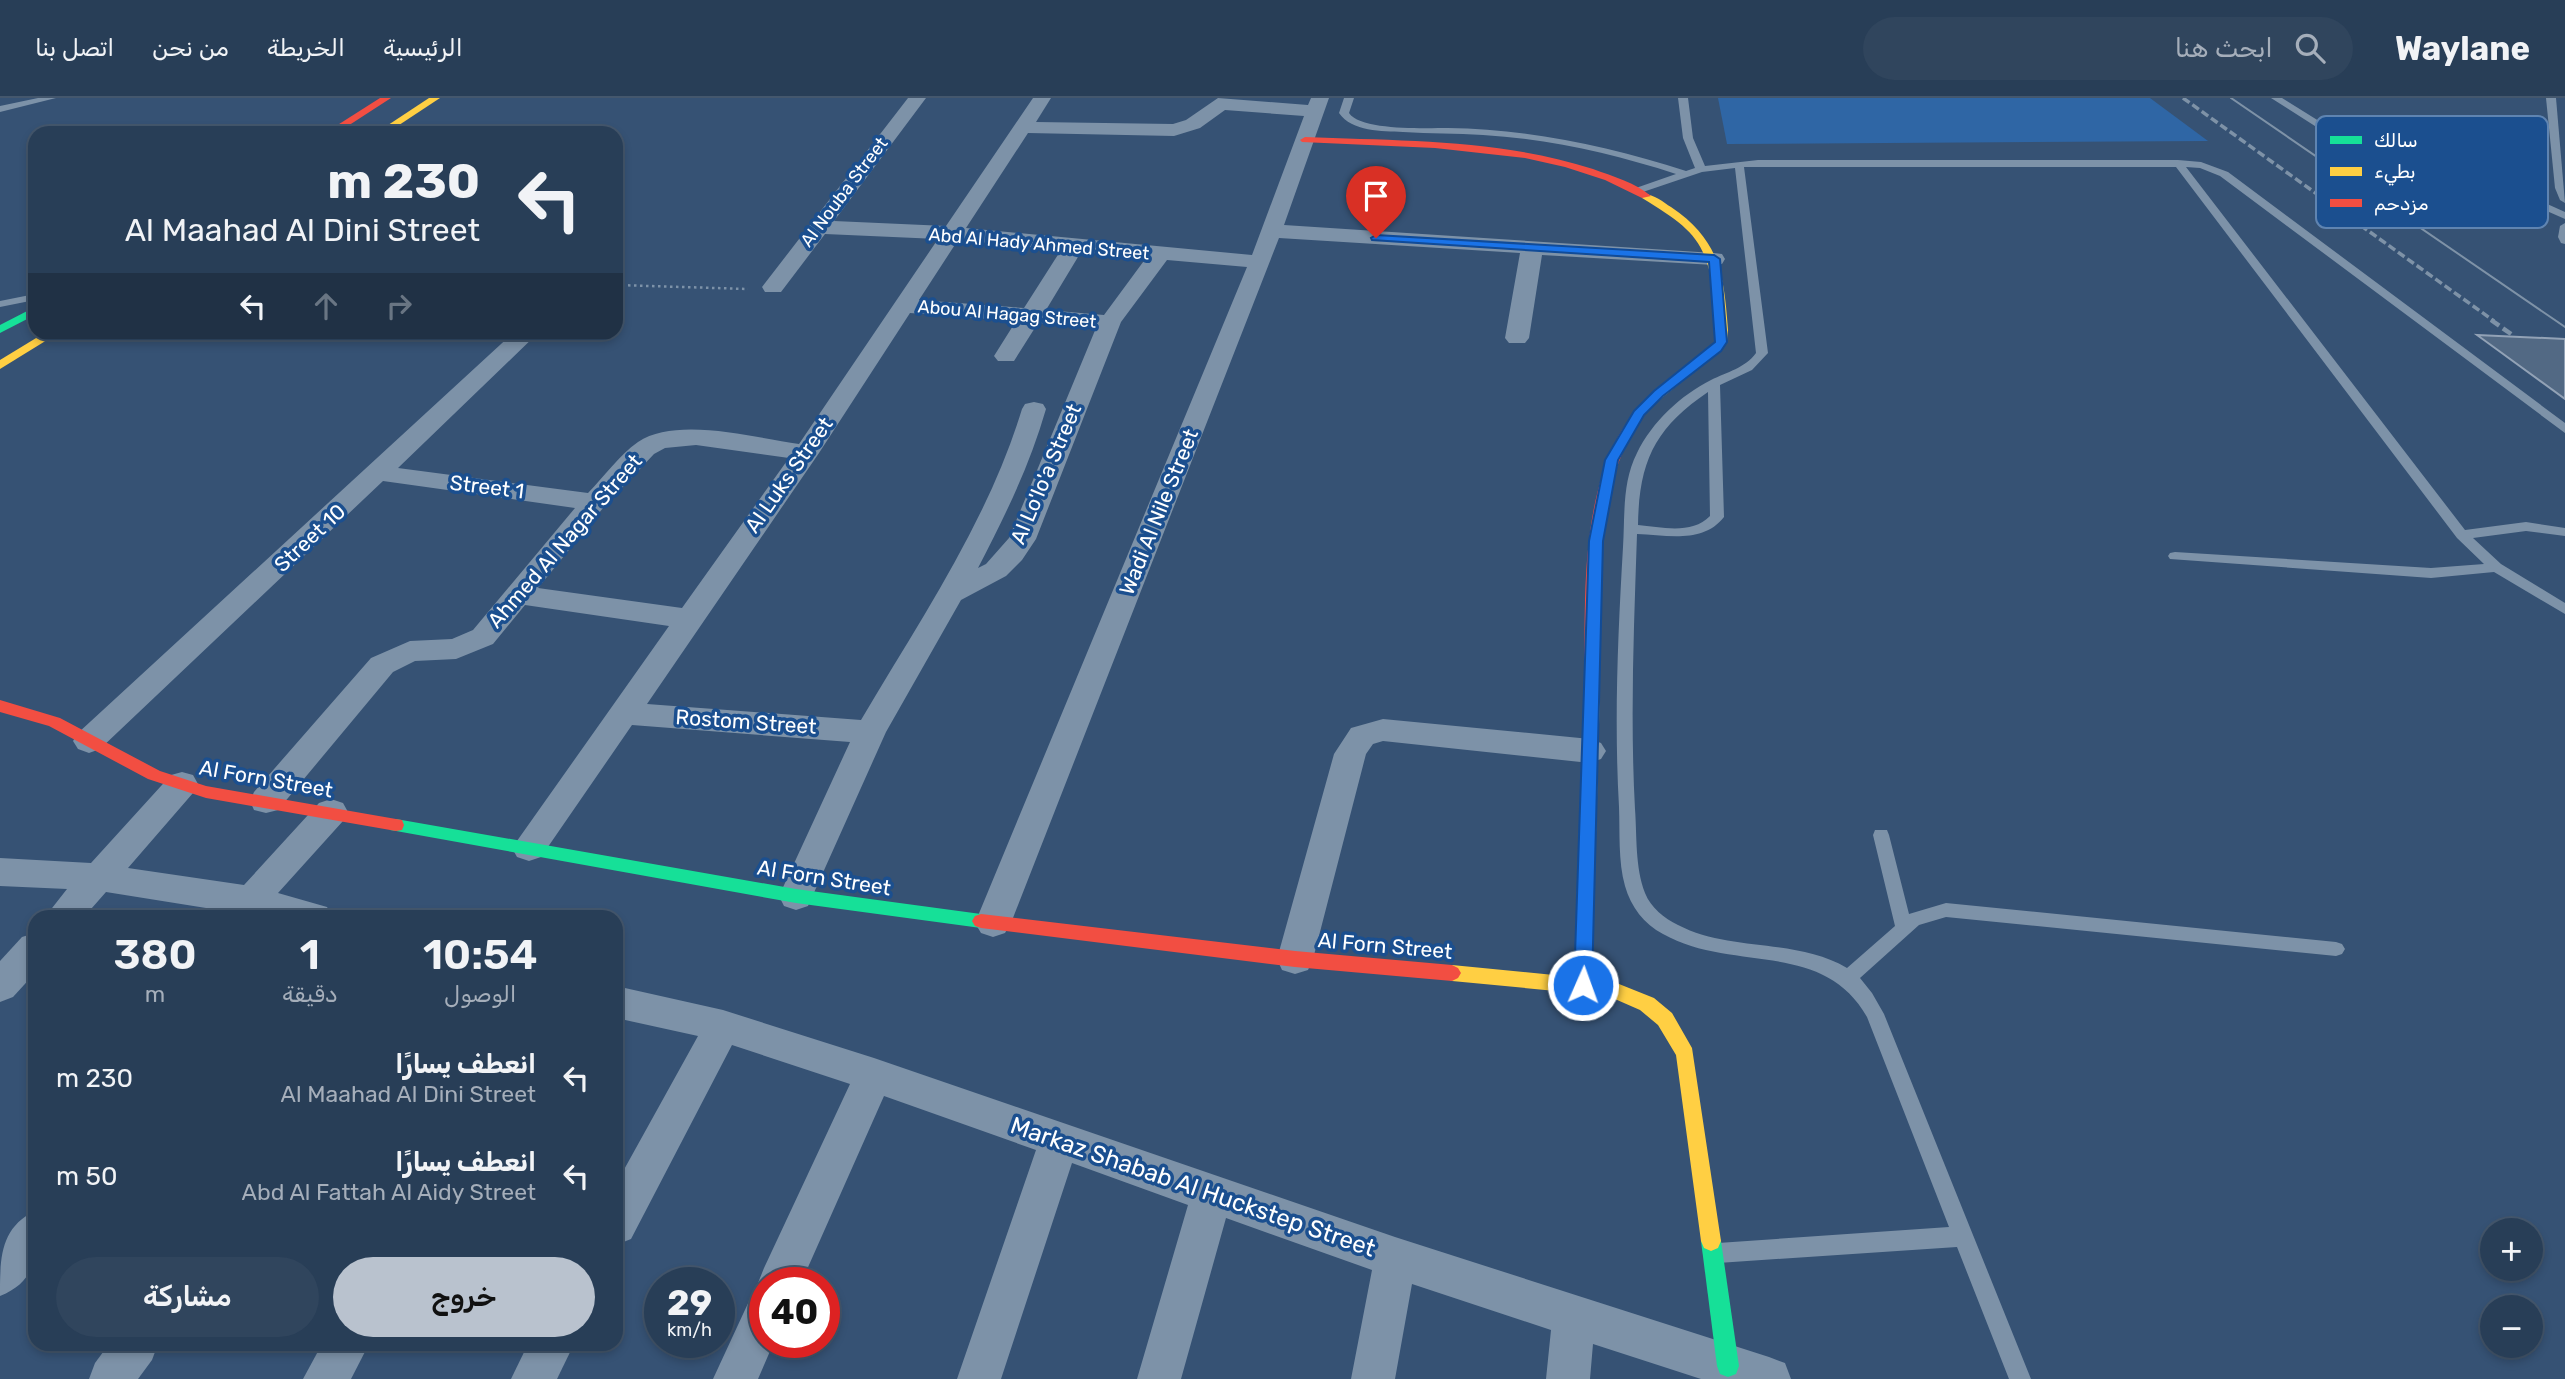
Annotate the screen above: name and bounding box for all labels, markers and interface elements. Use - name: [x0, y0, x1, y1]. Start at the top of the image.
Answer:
- search box: [1863, 17, 2353, 80]
- icon: search: [2291, 29, 2329, 67]
- text: Waylane: [2395, 29, 2530, 68]
- text: ابحث هنا: [2175, 33, 2273, 64]
- text: اتصل بنا: [35, 34, 114, 62]
- text: من نحن: [152, 34, 229, 62]
- text: الخريطة: [267, 34, 345, 62]
- text: الرئيسية: [383, 34, 463, 62]
- legend: [2316, 116, 2548, 228]
- text: سالك: [2374, 129, 2418, 152]
- street label: Al Nouba Street: [796, 133, 892, 251]
- text: 230 m: [327, 152, 480, 210]
- icon: left: [504, 154, 595, 245]
- text: بطيء: [2374, 160, 2416, 186]
- pin: [1346, 166, 1406, 238]
- icon: arrive: [1357, 177, 1395, 215]
- text: مزدحم: [2374, 192, 2429, 216]
- text: Al Maahad Al Dini Street: [125, 211, 480, 249]
- street label: Abd Al Hady Ahmed Street: [928, 223, 1150, 265]
- icon: left: [234, 287, 272, 325]
- icon: ahead: [307, 287, 345, 325]
- icon: right: [380, 287, 418, 325]
- street label: Abou Al Hagag Street: [917, 295, 1097, 333]
- street label: Al Lo'lo'a Street: [1005, 400, 1086, 548]
- street label: Al Luks Street: [739, 412, 838, 537]
- street label: Wadi Al Nile Street: [1114, 425, 1203, 598]
- street label: Ahmed Al Nagar Street: [482, 449, 647, 633]
- street label: Street 1: [448, 470, 526, 503]
- street label: Street 10: [269, 498, 350, 577]
- street label: Rostom Street: [675, 704, 817, 739]
- street label: Al Forn Street: [197, 754, 335, 803]
- street label: Al Forn Street: [755, 855, 893, 900]
- street label: Al Forn Street: [1317, 927, 1453, 964]
- text: 380: [113, 930, 197, 980]
- text: 1: [300, 930, 320, 980]
- text: 10:54: [423, 930, 538, 980]
- position arrow: [1546, 948, 1620, 1022]
- text: m: [145, 980, 165, 1008]
- text: دقيقة: [282, 980, 338, 1008]
- text: الوصول: [444, 980, 517, 1008]
- text: انعطف يسارًا: [395, 1049, 536, 1080]
- icon: left: [557, 1059, 595, 1097]
- text: 230 m: [56, 1063, 133, 1094]
- text: Al Maahad Al Dini Street: [281, 1080, 536, 1108]
- street label: Markaz Shabab Al Huckstep Street: [1007, 1111, 1379, 1263]
- text: انعطف يسارًا: [395, 1147, 536, 1178]
- icon: left: [557, 1157, 595, 1195]
- text: 50 m: [56, 1161, 117, 1192]
- text: Abd Al Fattah Al Aidy Street: [242, 1178, 536, 1206]
- map controls: [2480, 1218, 2543, 1358]
- button: +: [2480, 1218, 2543, 1281]
- button: مشاركة: [56, 1257, 319, 1337]
- button: خروج: [333, 1257, 595, 1337]
- speed limit sign: 40: [749, 1267, 840, 1358]
- text: 29: [667, 1282, 712, 1324]
- button: −: [2480, 1295, 2543, 1358]
- text: km/h: [667, 1319, 712, 1341]

